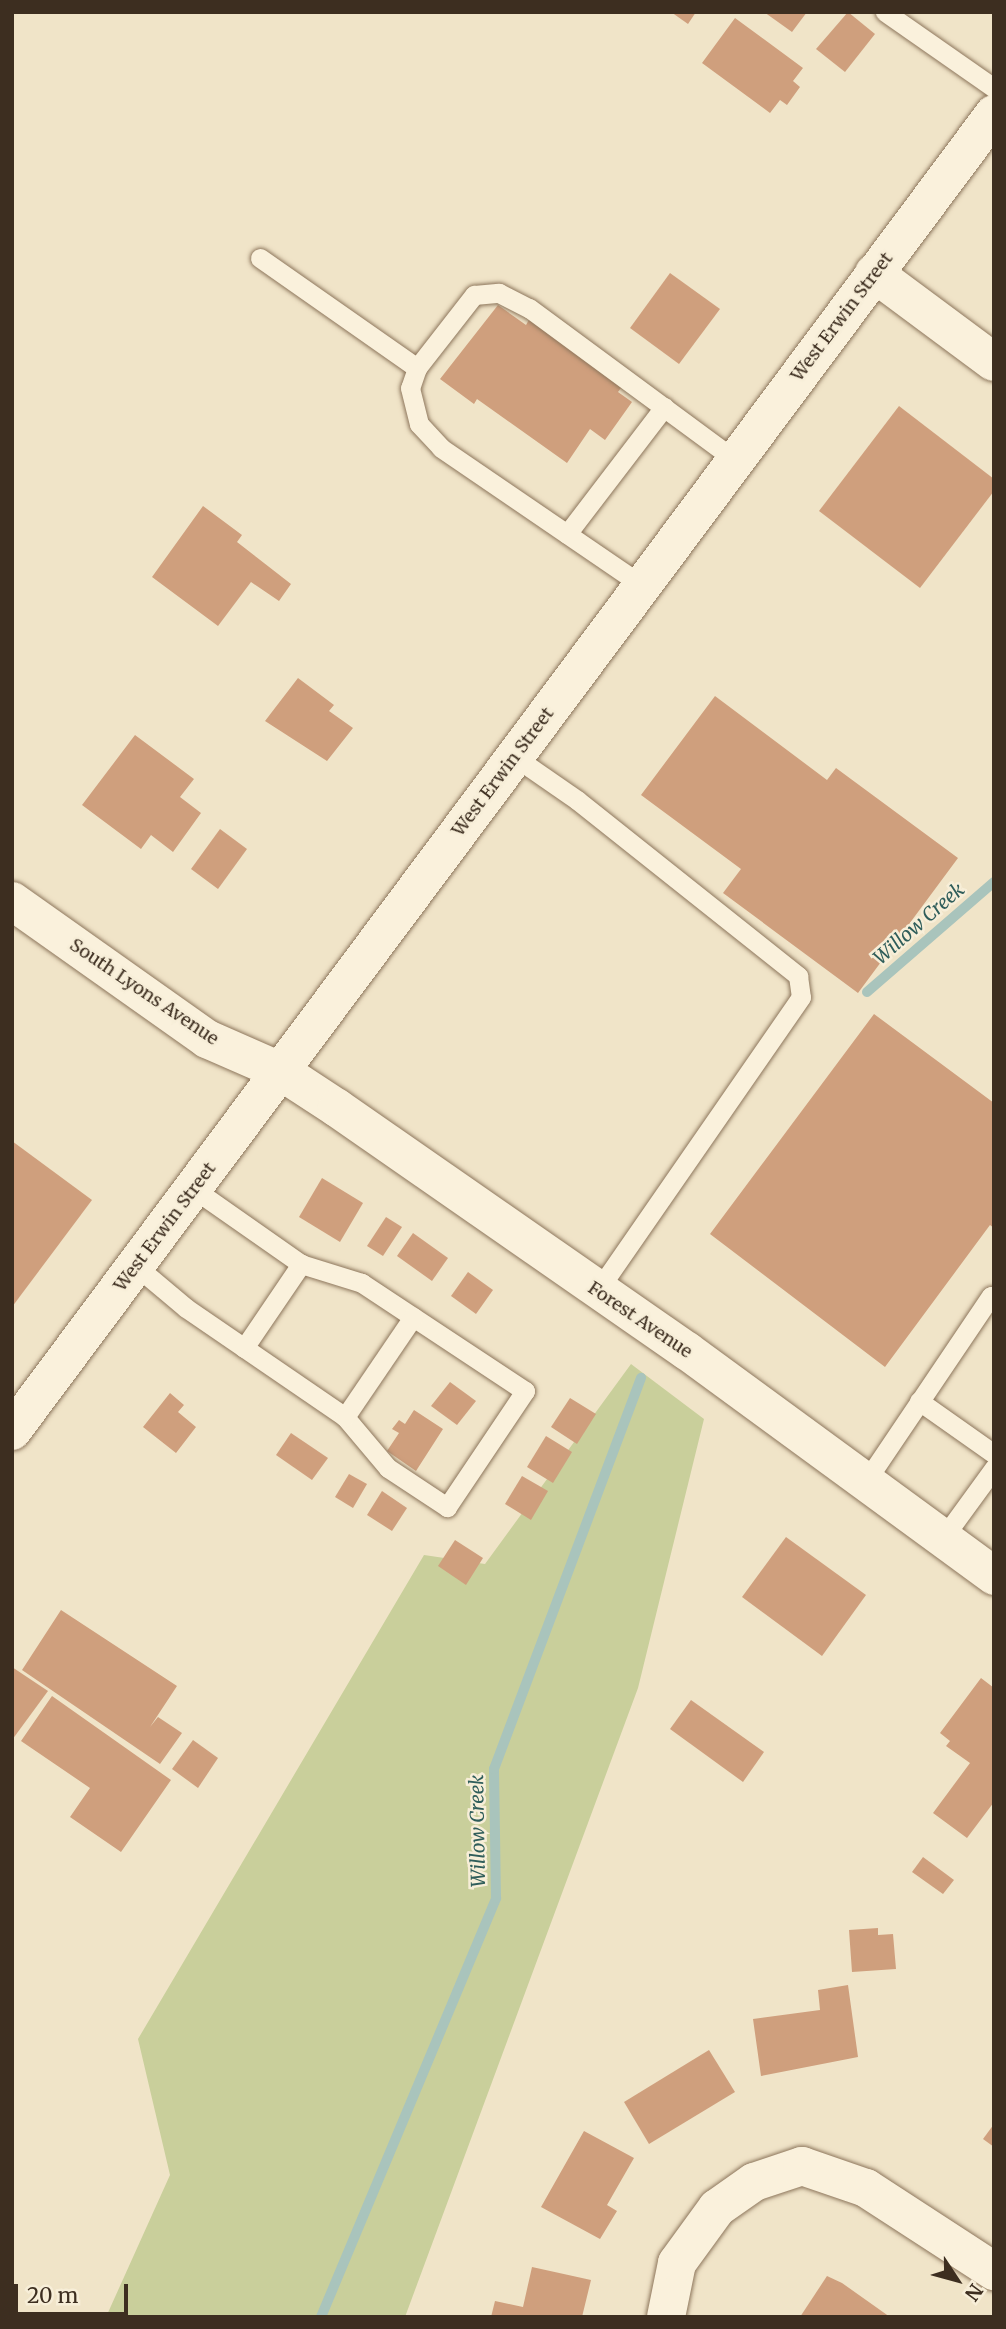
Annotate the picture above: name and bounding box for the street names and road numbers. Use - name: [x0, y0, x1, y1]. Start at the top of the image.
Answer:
- street label: West Erwin Street: [787, 248, 897, 386]
- street label: West Erwin Street: [448, 703, 558, 841]
- street label: South Lyons Avenue: [66, 934, 222, 1050]
- street label: West Erwin Street: [110, 1158, 220, 1296]
- street label: Forest Avenue: [584, 1277, 696, 1363]

